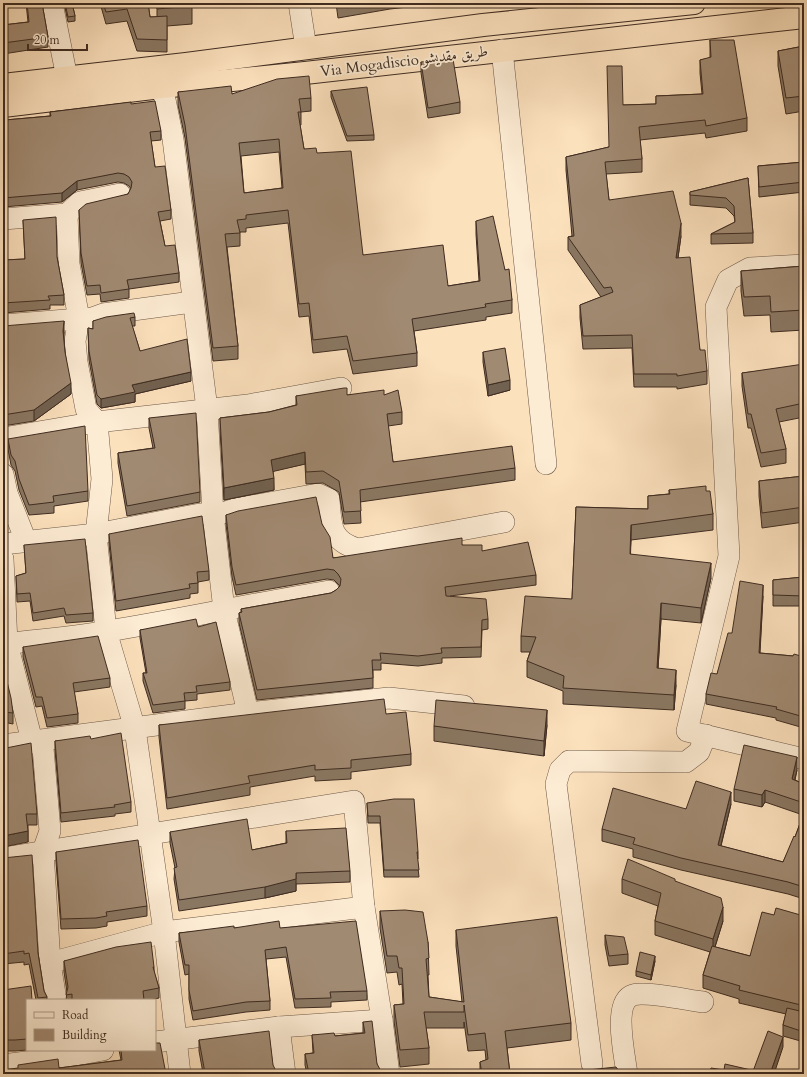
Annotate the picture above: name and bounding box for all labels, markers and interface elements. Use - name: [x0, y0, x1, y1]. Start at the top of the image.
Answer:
- scale bar: [28, 26, 87, 52]
- text: 20 m: [34, 32, 61, 48]
- street label: Via Mogadiscio طريق مقديشو: [319, 41, 489, 81]
- legend: [26, 999, 156, 1051]
- text: Road: [62, 1007, 89, 1023]
- text: Building: [62, 1027, 107, 1043]

